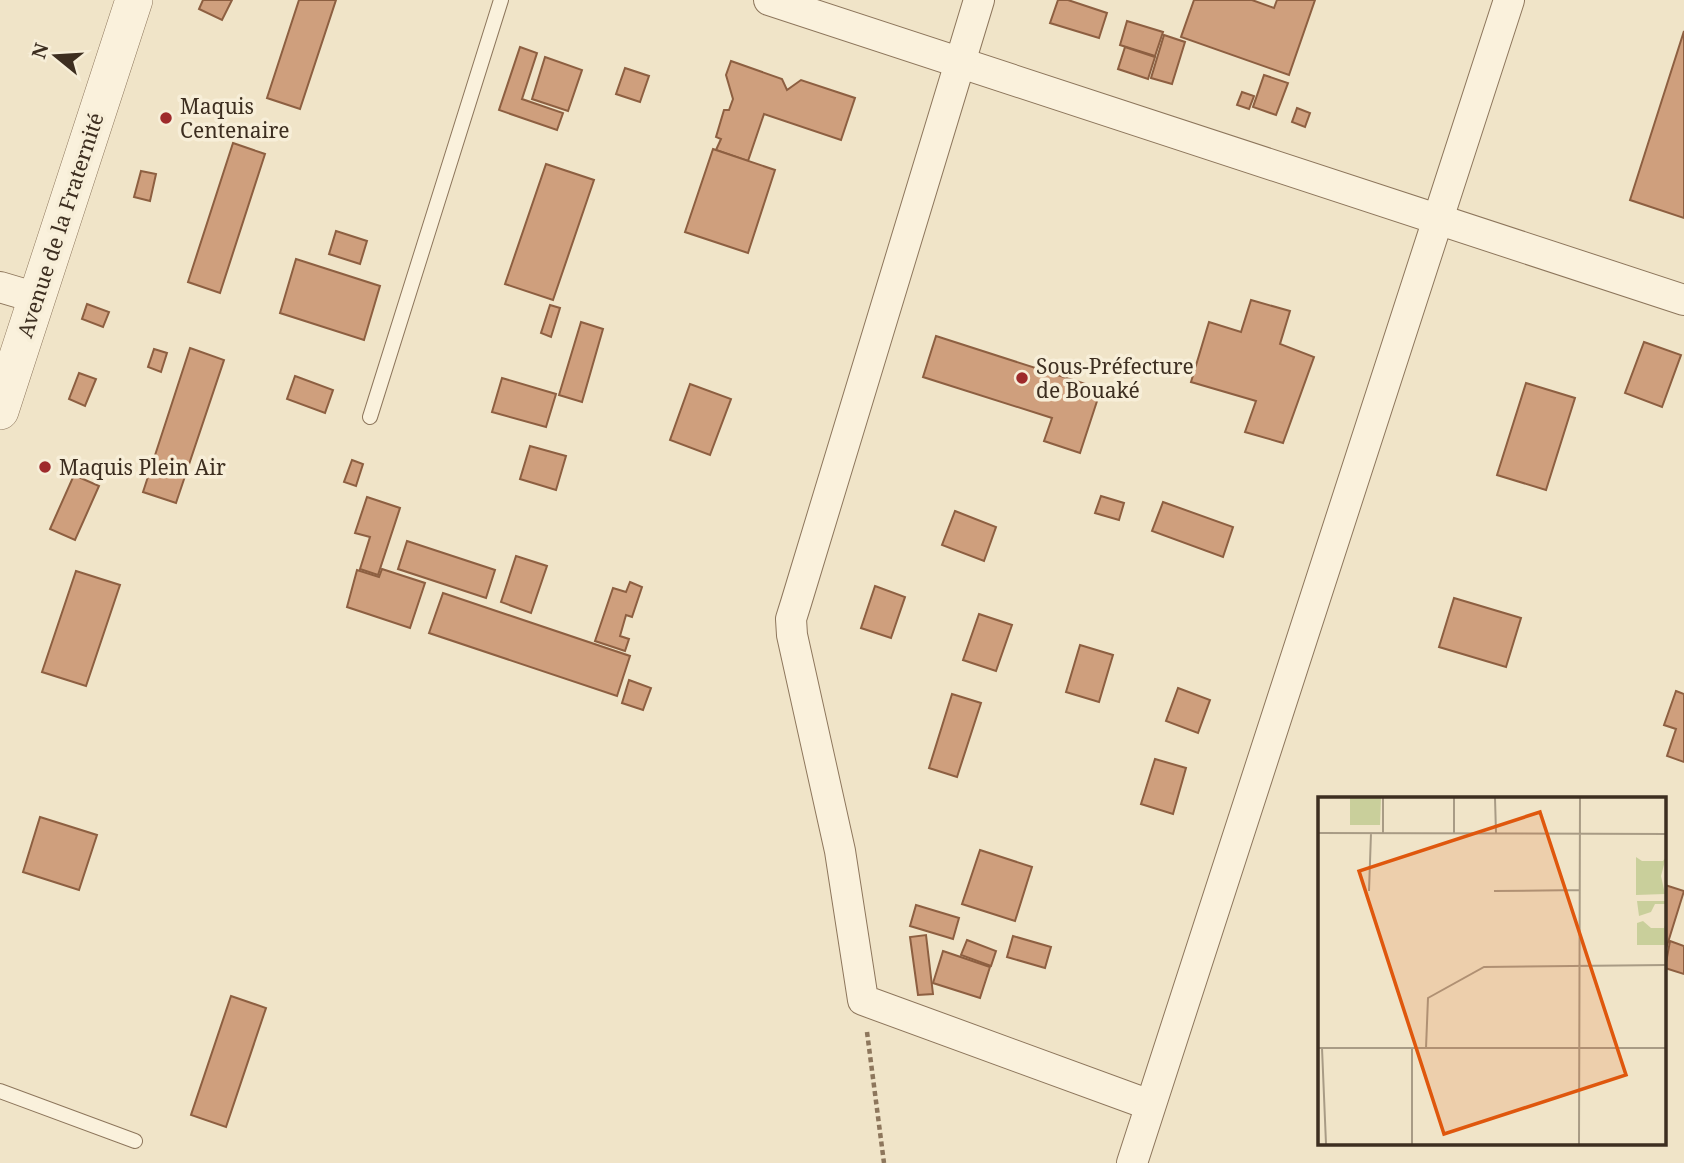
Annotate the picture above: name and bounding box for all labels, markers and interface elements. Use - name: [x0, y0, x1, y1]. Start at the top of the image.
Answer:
- north arrow: [21, 21, 91, 91]
- text: N: [25, 40, 55, 62]
- place label: Maquis Centenaire: [180, 92, 290, 144]
- street label: Avenue de la Fraternité: [10, 109, 110, 341]
- marker: Maquis Centenaire: [158, 110, 174, 126]
- place label: Sous-Préfecture de Bouaké: [1036, 352, 1194, 404]
- marker: Sous-Préfecture de Bouaké: [1014, 370, 1030, 386]
- place label: Maquis Plein Air: [59, 453, 226, 481]
- marker: Maquis Plein Air: [37, 459, 53, 475]
- inset map: [1318, 797, 1666, 1146]

